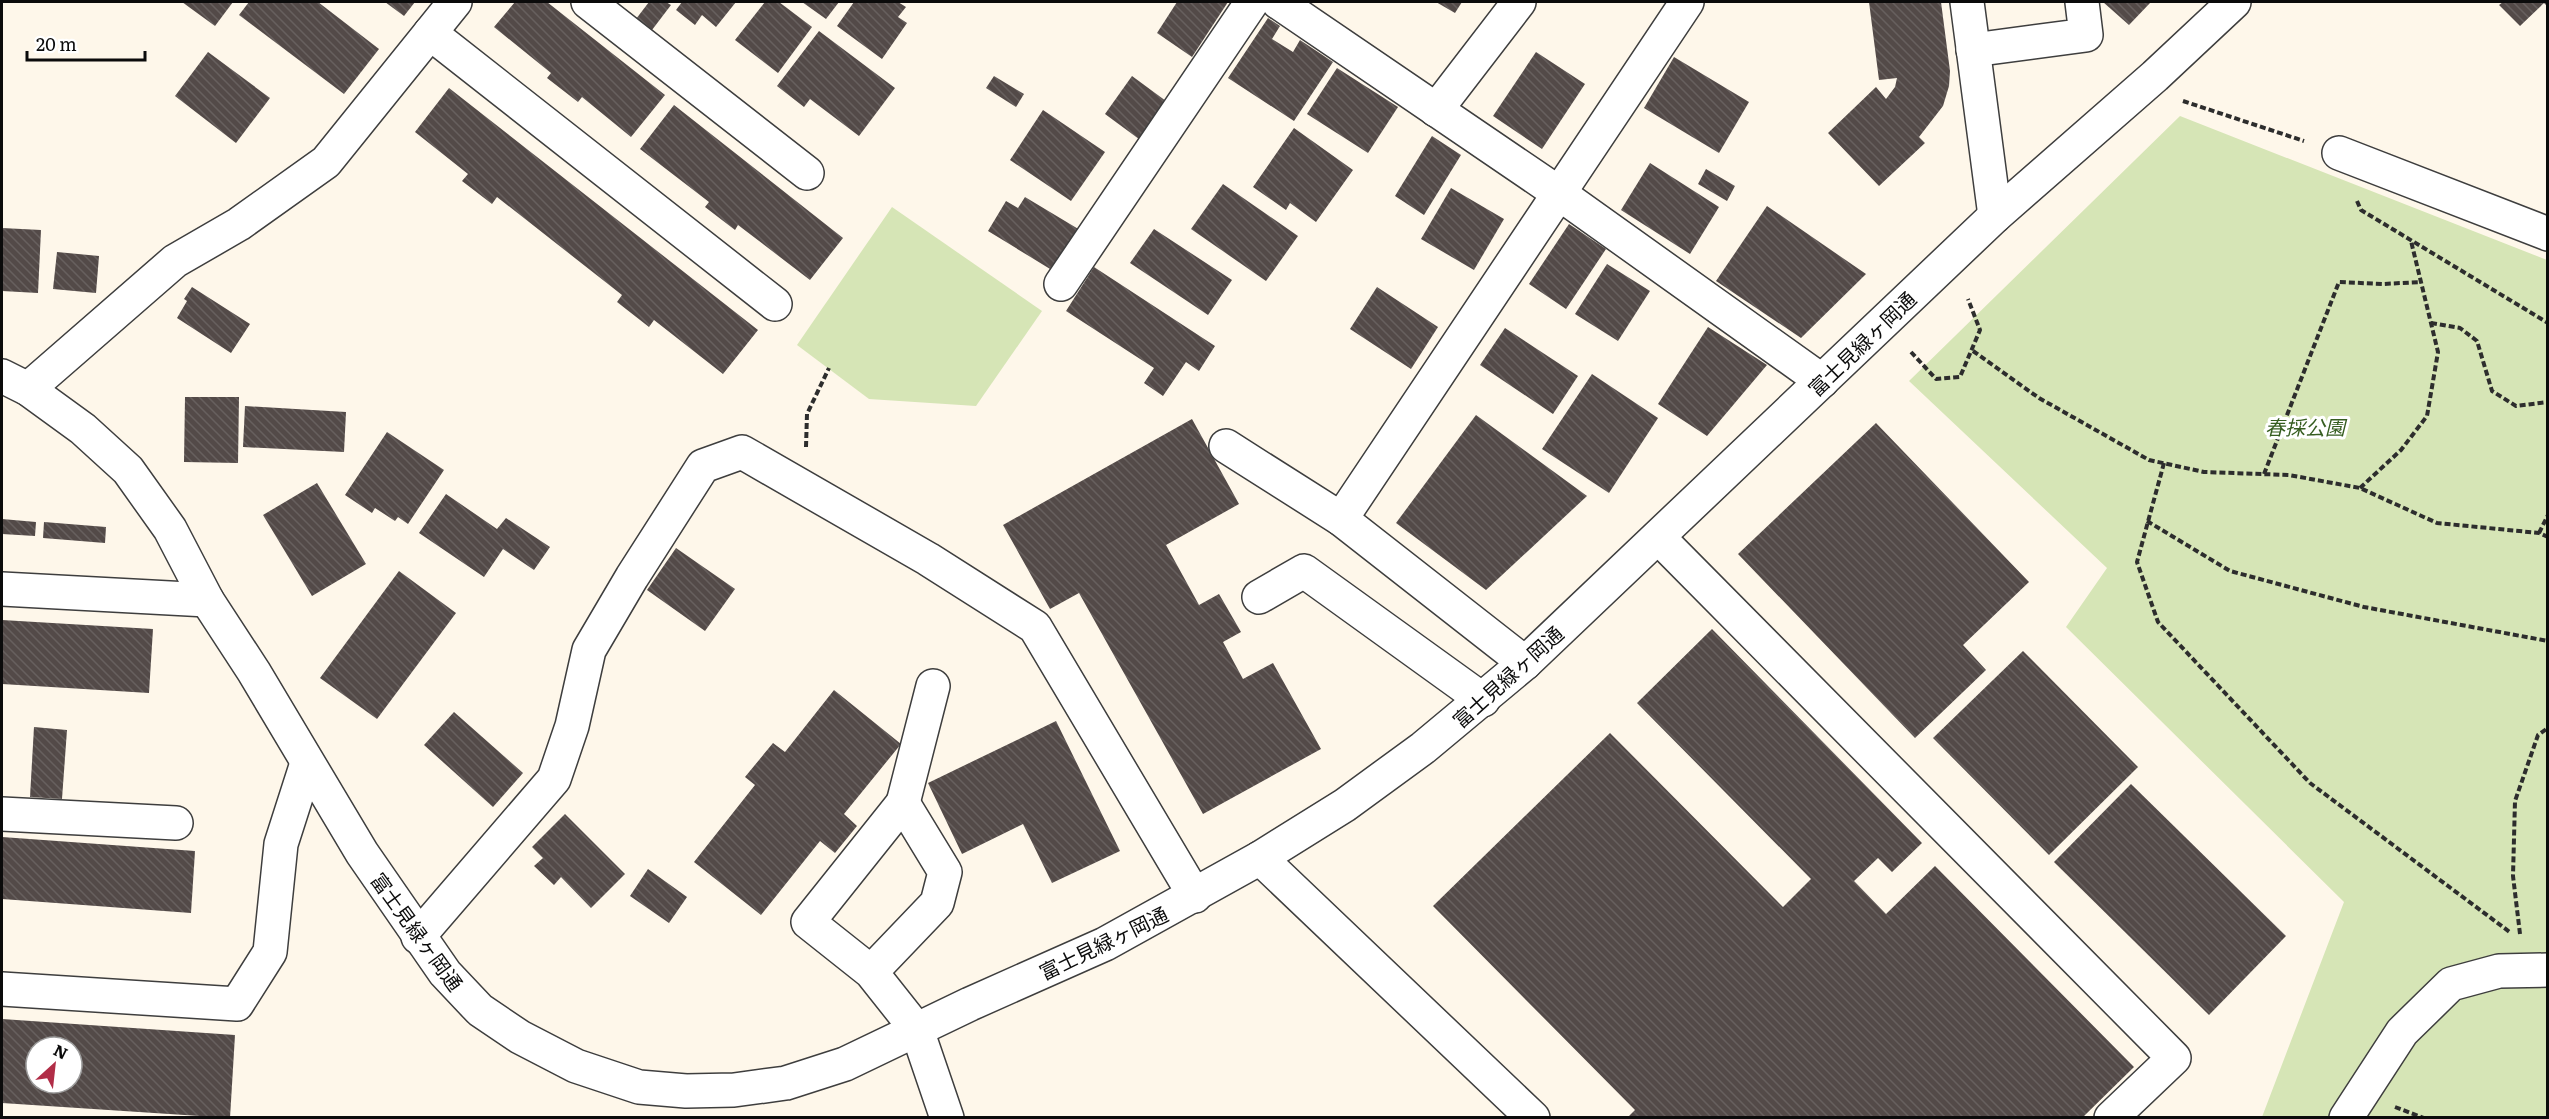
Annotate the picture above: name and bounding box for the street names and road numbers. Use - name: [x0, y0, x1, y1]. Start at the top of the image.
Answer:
- street label: 富士見緑ヶ岡通: [1800, 284, 1922, 402]
- street label: 富士見緑ヶ岡通: [1445, 618, 1569, 734]
- street label: 富士見緑ヶ岡通: [365, 866, 471, 996]
- street label: 富士見緑ヶ岡通: [1034, 898, 1172, 986]

